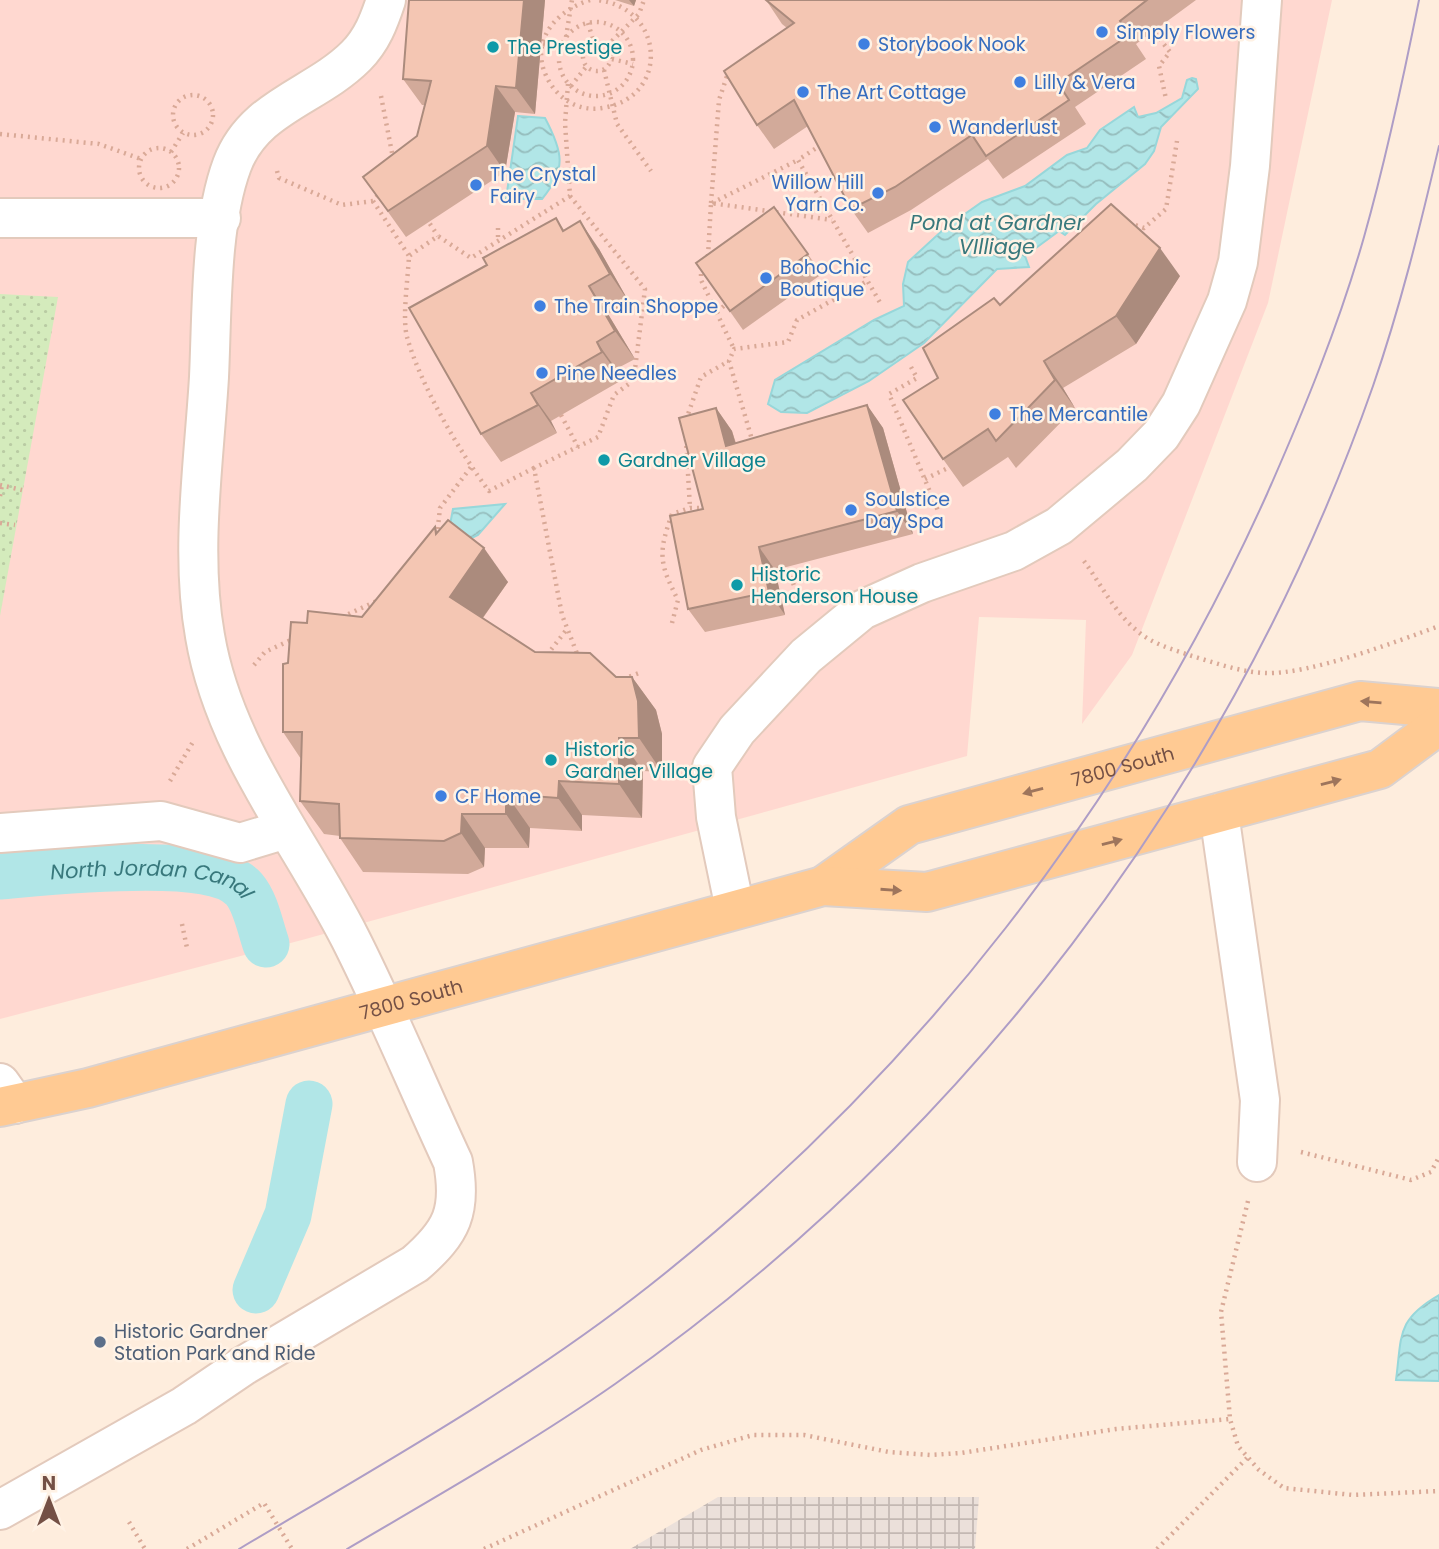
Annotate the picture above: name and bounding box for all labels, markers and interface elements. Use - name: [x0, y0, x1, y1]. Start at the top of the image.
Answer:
- place label: Simply Flowers: [1116, 19, 1255, 46]
- marker: Simply Flowers: [1094, 24, 1110, 40]
- place label: Storybook Nook: [878, 31, 1026, 58]
- place label: The Prestige: [507, 34, 622, 61]
- marker: Storybook Nook: [856, 36, 872, 52]
- marker: The Prestige: [485, 39, 501, 55]
- place label: Lilly & Vera: [1034, 69, 1136, 96]
- marker: Lilly & Vera: [1012, 74, 1028, 90]
- place label: The Art Cottage: [817, 79, 966, 106]
- marker: The Art Cottage: [795, 84, 811, 100]
- place label: Wanderlust: [949, 114, 1058, 141]
- marker: Wanderlust: [927, 119, 943, 135]
- place label: The Crystal Fairy: [490, 161, 596, 210]
- place label: Willow Hill Yarn Co.: [771, 169, 864, 218]
- marker: The Crystal Fairy: [468, 177, 484, 193]
- marker: Willow Hill Yarn Co.: [870, 185, 886, 201]
- water label: Pond at Gardner VIlliage: [910, 208, 1085, 261]
- place label: BohoChic Boutique: [780, 254, 871, 303]
- marker: BohoChic Boutique: [758, 270, 774, 286]
- place label: The Train Shoppe: [554, 293, 718, 320]
- marker: The Train Shoppe: [532, 298, 548, 314]
- place label: Pine Needles: [556, 360, 677, 387]
- marker: Pine Needles: [534, 365, 550, 381]
- place label: The Mercantile: [1009, 401, 1148, 428]
- marker: The Mercantile: [987, 406, 1003, 422]
- place label: Gardner Village: [618, 447, 766, 474]
- marker: Gardner Village: [596, 452, 612, 468]
- place label: Soulstice Day Spa: [865, 486, 950, 535]
- marker: Soulstice Day Spa: [843, 502, 859, 518]
- place label: Historic Henderson House: [751, 561, 918, 610]
- marker: Historic Henderson House: [729, 577, 745, 593]
- one-way arrow: [1360, 696, 1382, 707]
- place label: Historic Gardner Village: [565, 736, 713, 785]
- street label: 7800 South: [1068, 739, 1177, 793]
- marker: Historic Gardner Village: [543, 752, 559, 768]
- one-way arrow: [1321, 777, 1342, 787]
- place label: CF Home: [455, 783, 541, 810]
- one-way arrow: [1022, 786, 1044, 797]
- marker: CF Home: [433, 788, 449, 804]
- one-way arrow: [1101, 836, 1123, 847]
- water label: North Jordan Canal: [49, 853, 262, 905]
- one-way arrow: [880, 885, 902, 896]
- street label: 7800 South: [356, 972, 466, 1026]
- place label: Historic Gardner Station Park and Ride: [114, 1318, 315, 1367]
- marker: Historic Gardner Station Park and Ride: [92, 1334, 108, 1350]
- north arrow: [14, 1465, 84, 1535]
- text: N: [42, 1470, 56, 1497]

